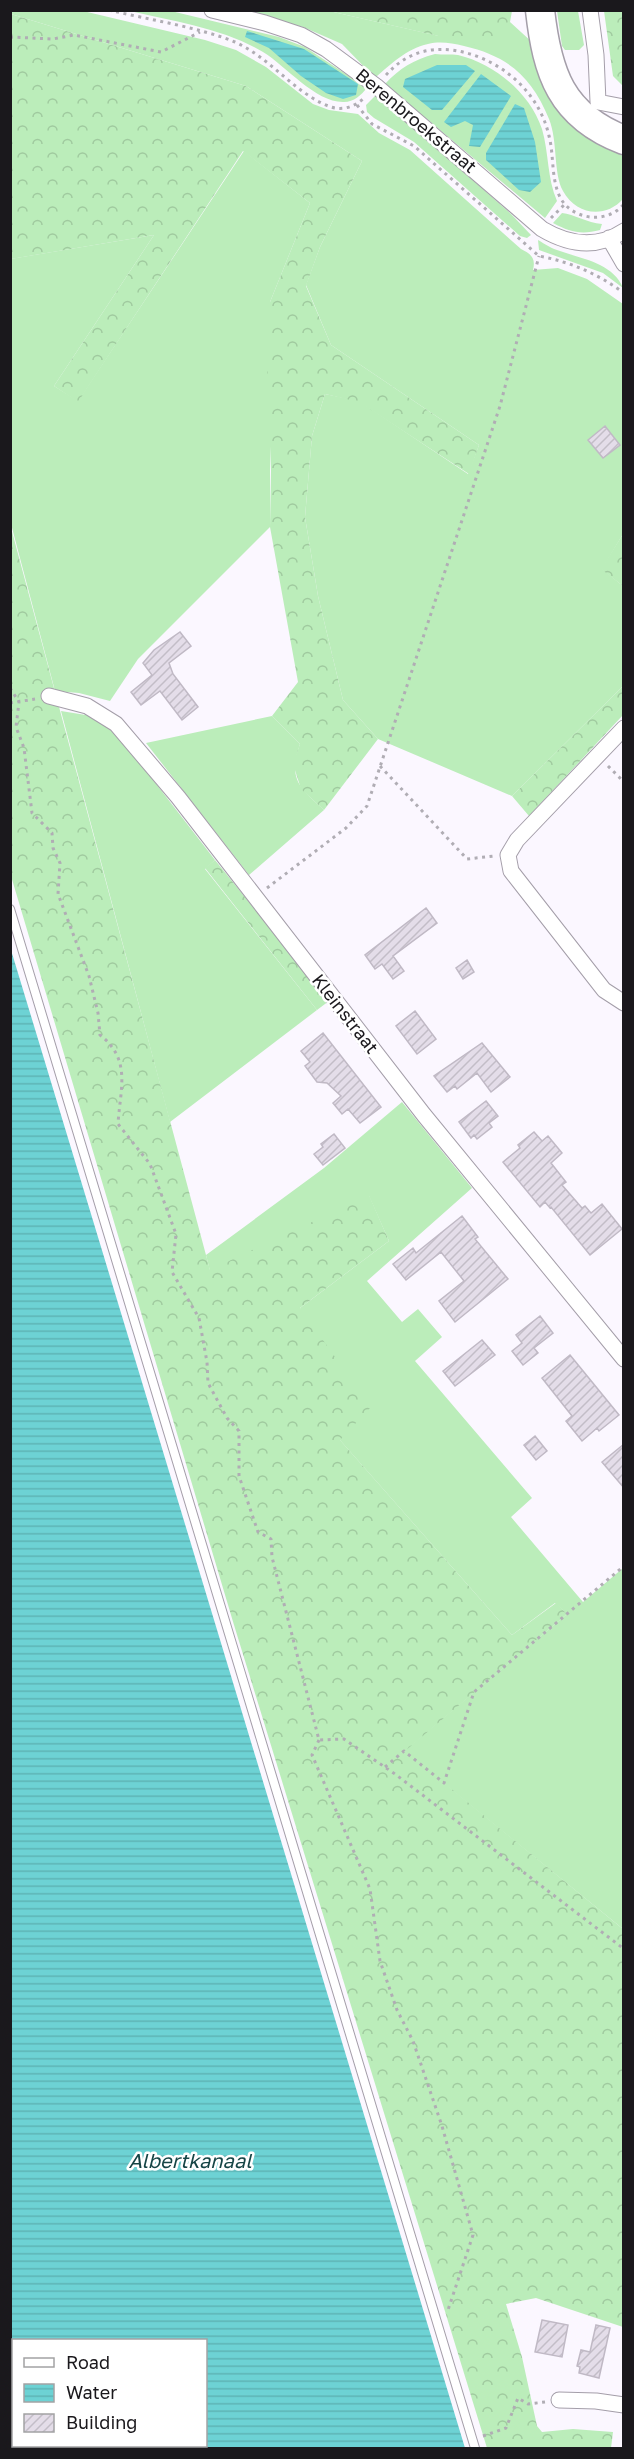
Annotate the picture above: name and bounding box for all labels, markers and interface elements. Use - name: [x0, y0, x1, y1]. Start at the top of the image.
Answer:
- street label: Berenbroekstraat: [352, 63, 482, 177]
- street label: Kleinstraat: [308, 969, 384, 1058]
- water label: Albertkanaal: [128, 2148, 252, 2172]
- legend: [12, 2339, 207, 2447]
- text: Road: [66, 2351, 110, 2373]
- text: Water: [66, 2381, 117, 2403]
- text: Building: [66, 2411, 137, 2433]

